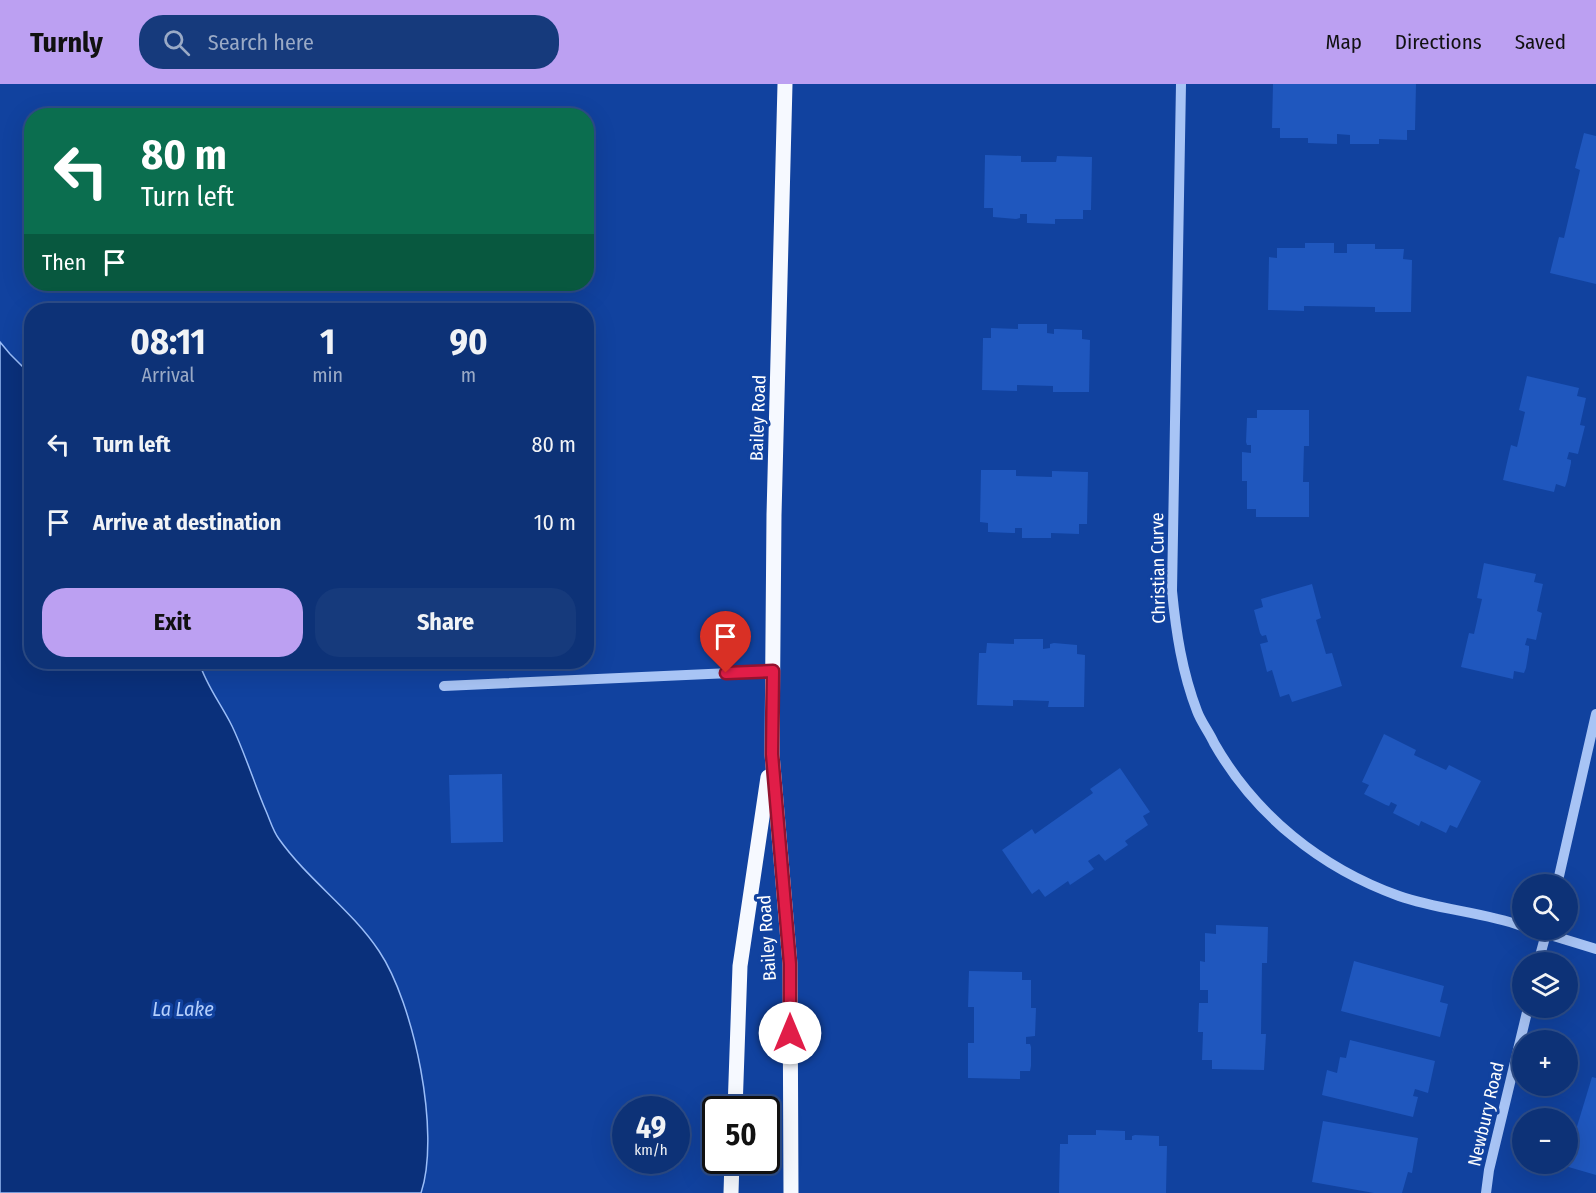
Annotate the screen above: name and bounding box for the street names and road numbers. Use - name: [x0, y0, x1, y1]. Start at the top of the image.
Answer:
- street label: Bailey Road: [746, 375, 770, 461]
- street label: Christian Curve: [1146, 512, 1170, 624]
- street label: Bailey Road: [753, 894, 781, 982]
- street label: Newbury Road: [1463, 1060, 1509, 1168]

